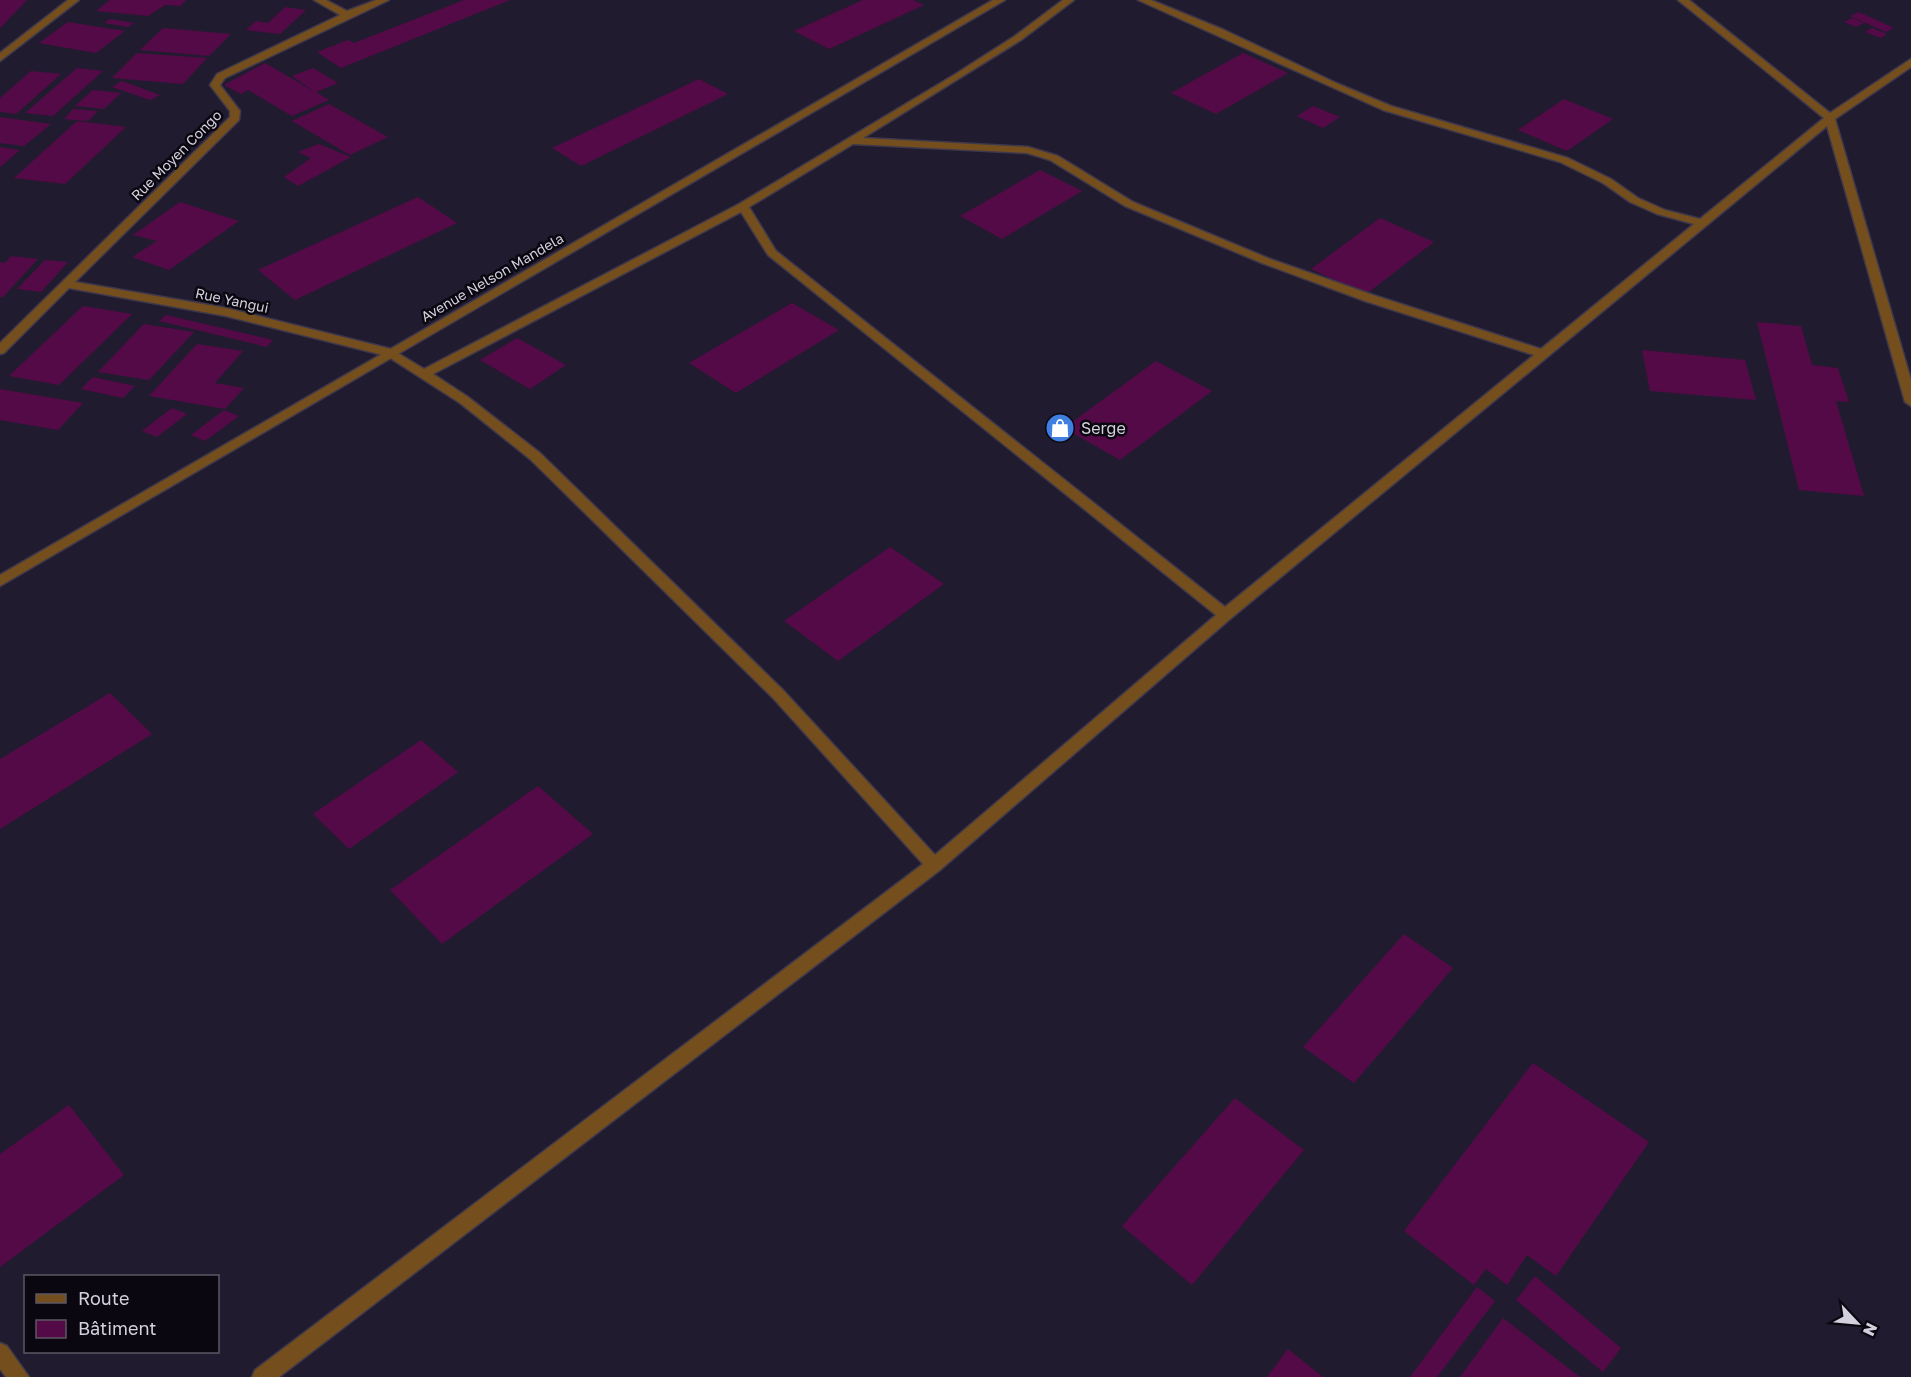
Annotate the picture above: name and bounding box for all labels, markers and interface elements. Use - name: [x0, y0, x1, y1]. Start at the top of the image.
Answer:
- street label: Rue Moyen Congo: [127, 106, 225, 204]
- street label: Avenue Nelson Mandela: [418, 229, 566, 325]
- street label: Rue Yangui: [194, 284, 270, 316]
- shop icon: Serge: [1044, 412, 1076, 444]
- place label: Serge: [1081, 418, 1126, 438]
- legend: [24, 1275, 219, 1353]
- text: Route: [78, 1287, 129, 1309]
- north arrow: [1827, 1293, 1887, 1353]
- text: Bâtiment: [78, 1317, 157, 1339]
- text: N: [1859, 1320, 1882, 1339]

